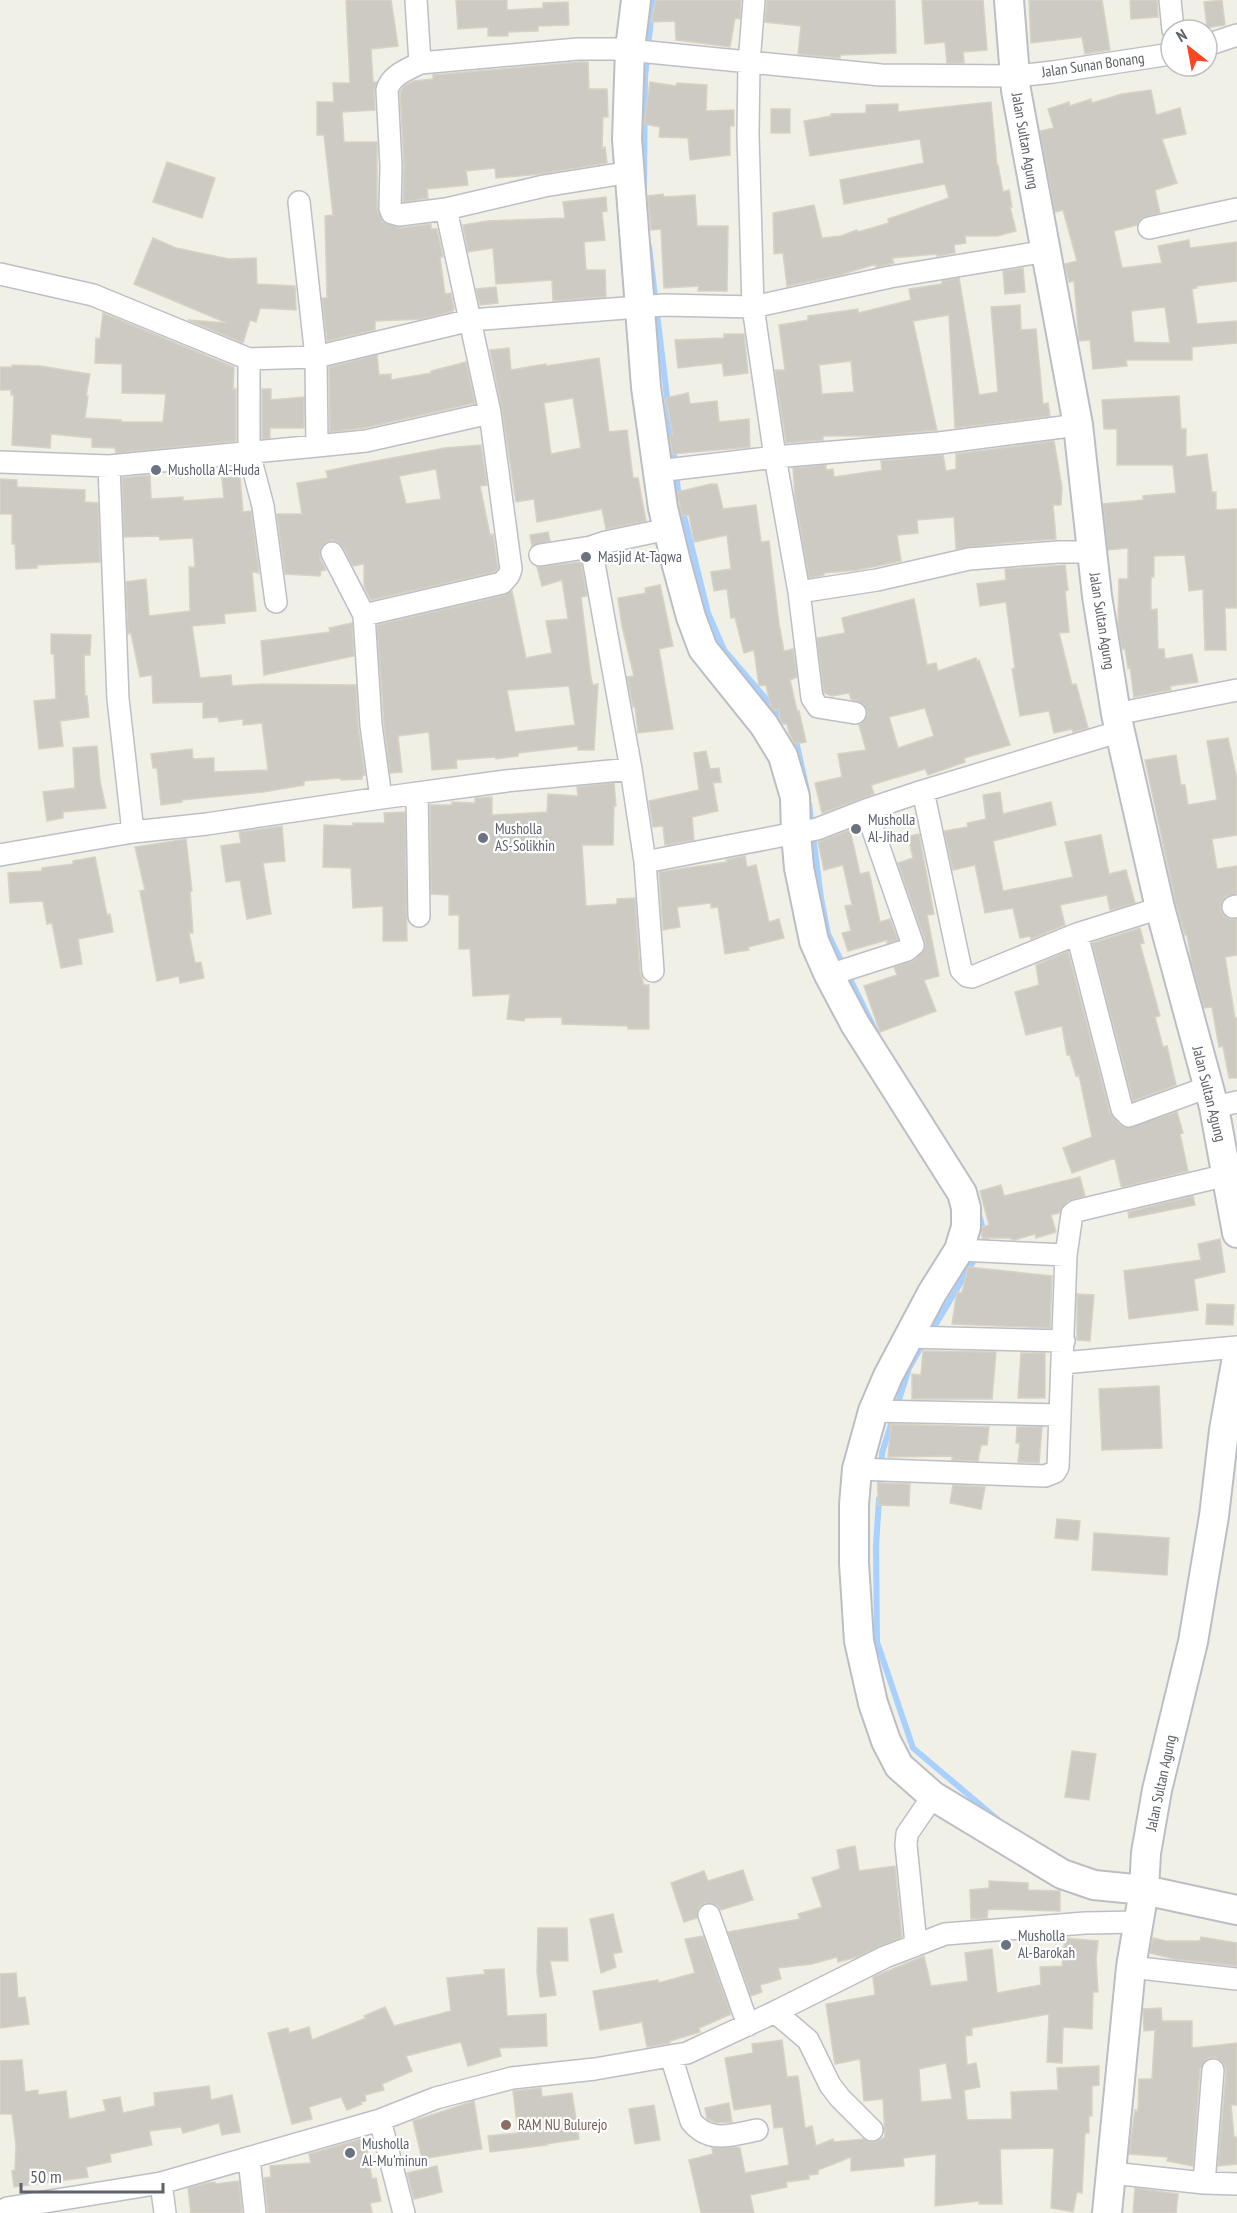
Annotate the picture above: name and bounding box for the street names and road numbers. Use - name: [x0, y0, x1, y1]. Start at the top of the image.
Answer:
- street label: Jalan Sunan Bonang: [1039, 48, 1145, 81]
- street label: Jalan Sultan Agung: [1007, 90, 1043, 191]
- street label: Jalan Sultan Agung: [1085, 570, 1120, 671]
- street label: Jalan Sultan Agung: [1188, 1043, 1231, 1144]
- street label: Jalan Sultan Agung: [1141, 1733, 1180, 1834]

